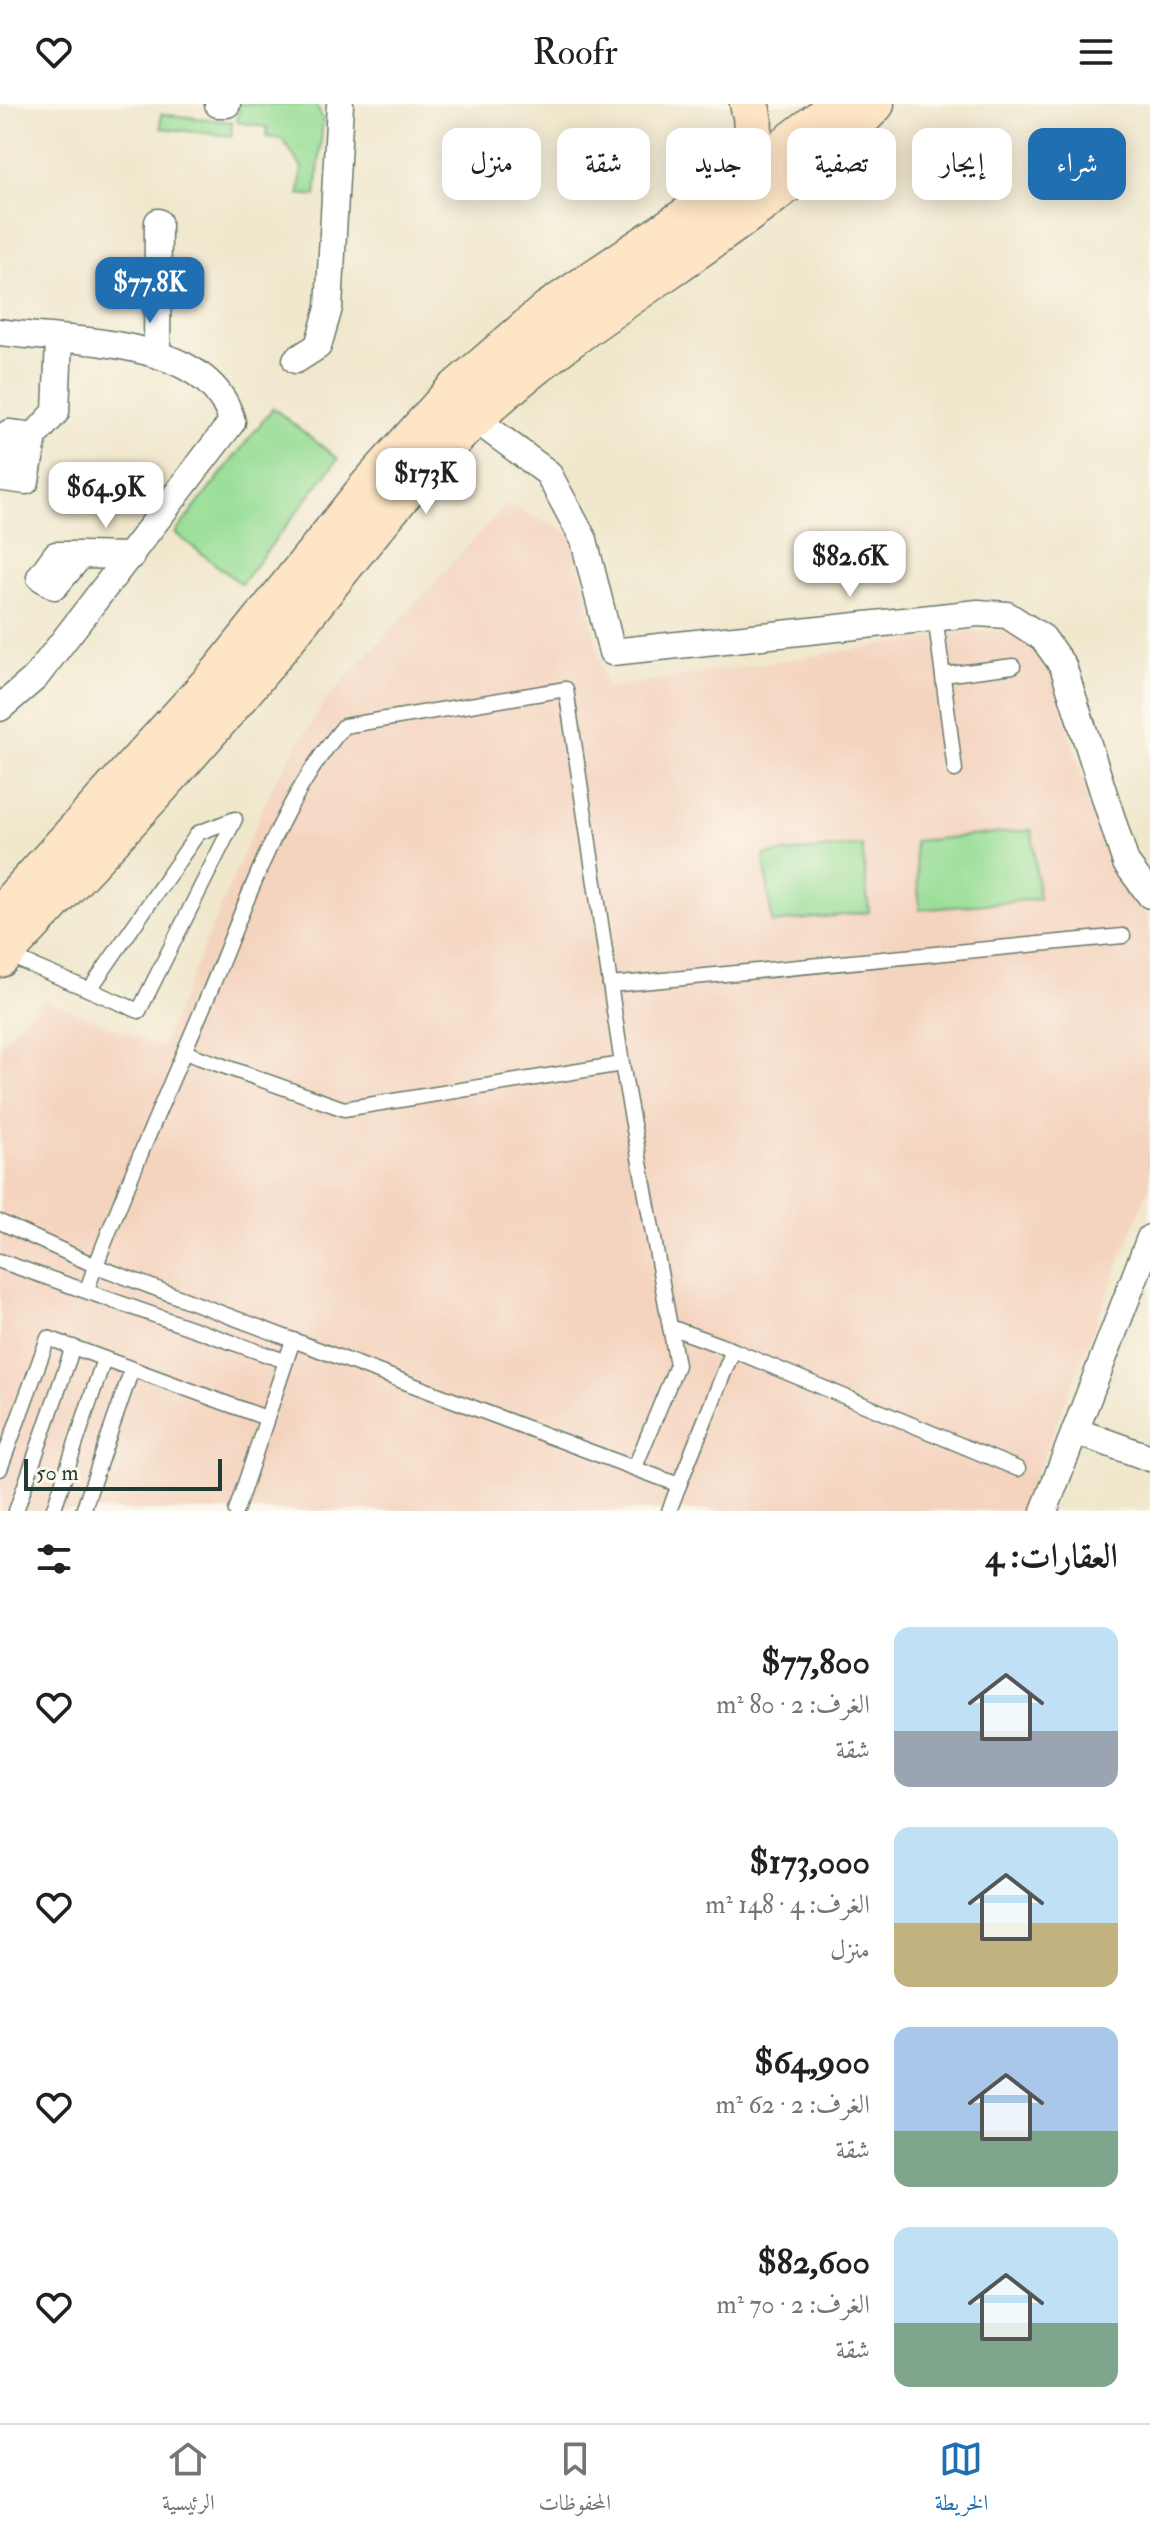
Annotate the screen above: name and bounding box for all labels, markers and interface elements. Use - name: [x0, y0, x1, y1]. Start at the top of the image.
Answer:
- icon: heart: [32, 30, 76, 74]
- text: Roofr: [532, 30, 618, 75]
- icon: menu: [1074, 30, 1118, 74]
- chip: منزل: [442, 128, 541, 200]
- chip: شقة: [557, 128, 650, 200]
- chip: جديد: [666, 128, 771, 200]
- chip: تصفية: [787, 128, 896, 200]
- chip: إيجار: [912, 128, 1012, 200]
- chip: شراء: [1028, 128, 1126, 200]
- pin: $77.8K: [85, 257, 215, 325]
- text: $77.8K: [113, 267, 187, 299]
- pin: $173K: [370, 448, 482, 516]
- text: $173K: [394, 458, 458, 490]
- pin: $64.9K: [41, 462, 171, 530]
- text: $64.9K: [67, 472, 145, 504]
- pin: $82.6K: [785, 531, 915, 599]
- text: $82.6K: [812, 541, 888, 573]
- scale bar: [24, 1455, 222, 1491]
- text: 50 m: [36, 1459, 78, 1487]
- text: العقارات: 4: [985, 1535, 1118, 1578]
- icon: filters: [32, 1537, 76, 1581]
- text: $77,800: [761, 1641, 870, 1684]
- icon: home: [958, 1659, 1054, 1755]
- icon: heart: [32, 1685, 76, 1729]
- text: الغرف: 2 · 80 m²: [716, 1689, 870, 1721]
- text: شقة: [836, 1734, 870, 1766]
- text: $173,000: [750, 1841, 870, 1884]
- icon: home: [958, 1859, 1054, 1955]
- icon: heart: [32, 1885, 76, 1929]
- text: الغرف: 4 · 148 m²: [705, 1889, 870, 1921]
- text: منزل: [830, 1934, 870, 1966]
- text: $64,900: [754, 2041, 870, 2084]
- icon: home: [958, 2059, 1054, 2155]
- icon: heart: [32, 2085, 76, 2129]
- text: الغرف: 2 · 62 m²: [715, 2089, 870, 2121]
- text: شقة: [836, 2134, 870, 2166]
- text: $82,600: [757, 2241, 870, 2284]
- icon: home: [958, 2259, 1054, 2355]
- icon: heart: [32, 2285, 76, 2329]
- text: الغرف: 2 · 70 m²: [717, 2289, 870, 2321]
- text: شقة: [836, 2334, 870, 2366]
- tab: الرئيسية: [162, 2437, 215, 2524]
- tab: المحفوظات: [538, 2437, 611, 2524]
- tab: الخريطة: [935, 2437, 988, 2524]

